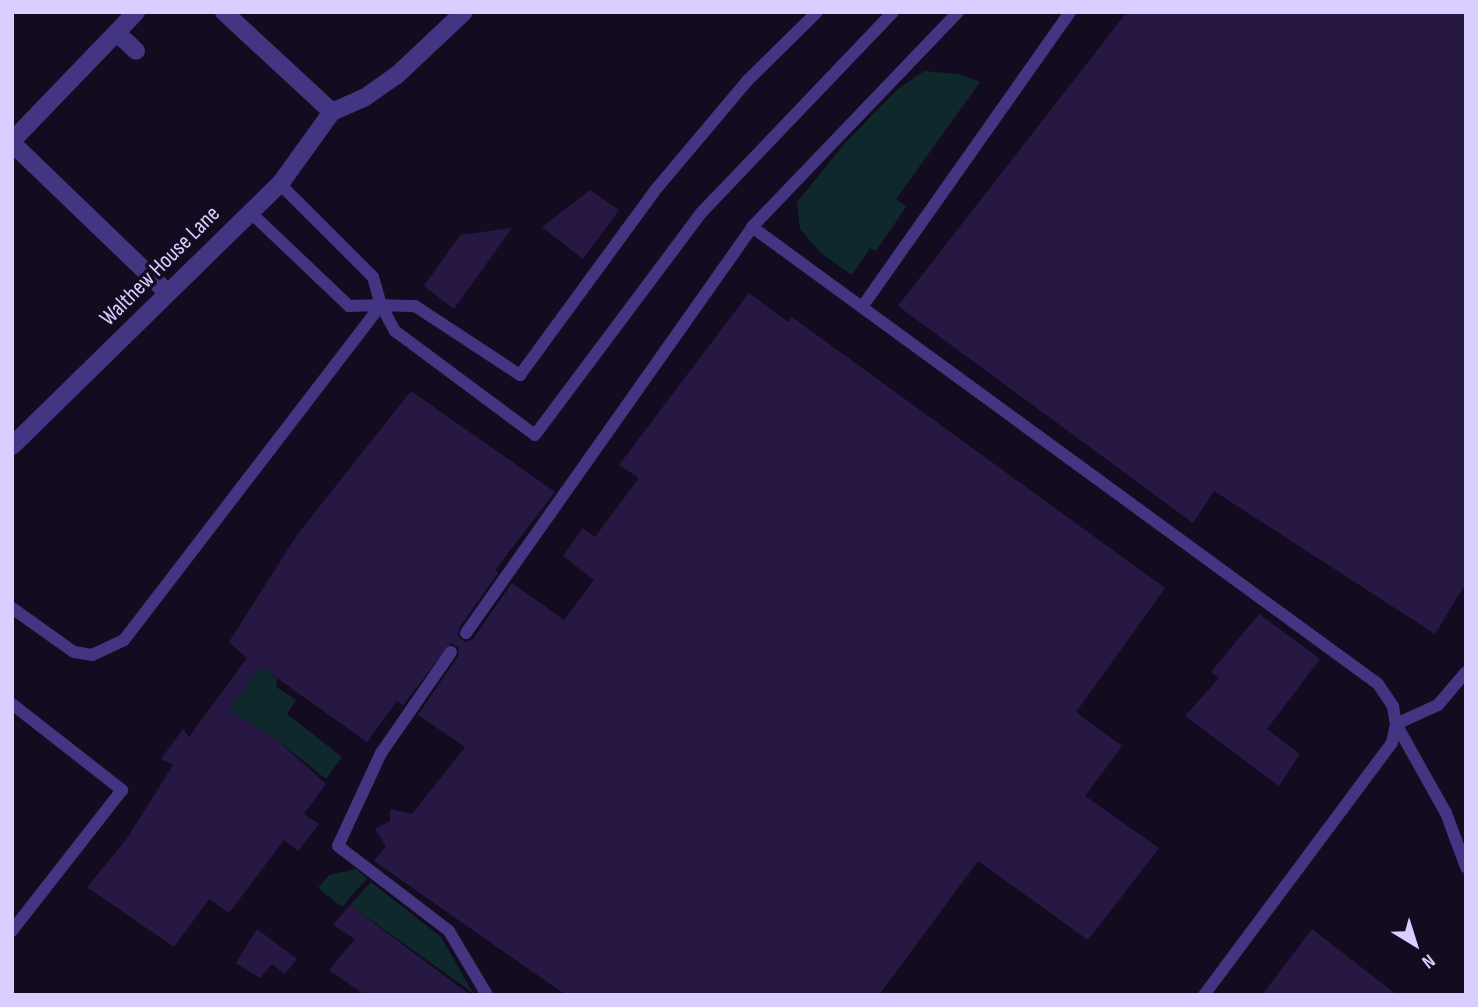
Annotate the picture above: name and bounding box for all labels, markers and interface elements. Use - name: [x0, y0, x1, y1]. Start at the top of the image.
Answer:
- street label: Walthew House Lane: [94, 200, 226, 332]
- north arrow: [1380, 909, 1450, 979]
- text: N: [1417, 949, 1439, 973]

